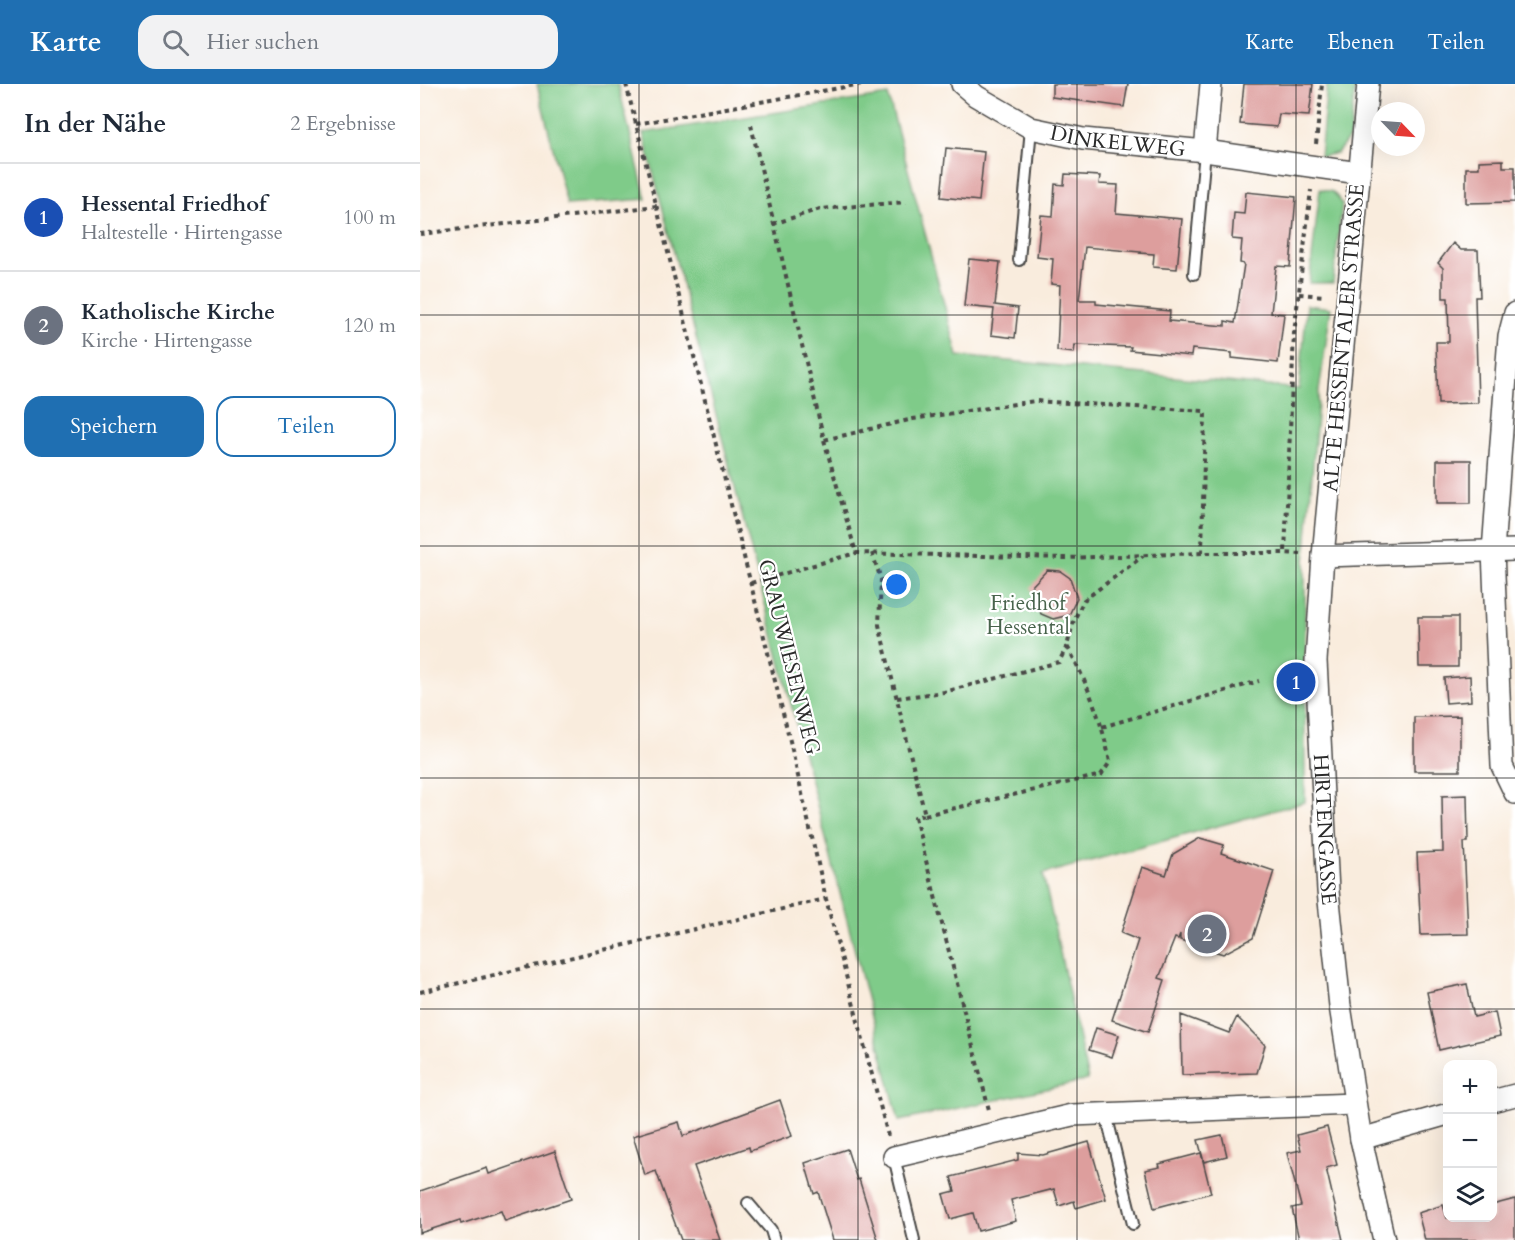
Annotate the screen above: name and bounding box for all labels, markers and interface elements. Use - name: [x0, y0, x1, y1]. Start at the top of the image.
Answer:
- search box: [138, 15, 558, 69]
- text: Karte: [30, 23, 102, 61]
- icon: search: [159, 26, 192, 59]
- text: Hier suchen: [207, 27, 319, 57]
- text: Karte: [1246, 28, 1294, 57]
- text: Ebenen: [1327, 28, 1394, 57]
- text: Teilen: [1427, 28, 1485, 57]
- north arrow: [1371, 102, 1425, 156]
- text: In der Nähe: [24, 106, 166, 141]
- text: 2 Ergebnisse: [290, 110, 396, 137]
- street label: DINKELWEG: [1047, 118, 1187, 164]
- street label: ALTE HESSENTALER STRASSE: [1316, 182, 1372, 494]
- text: Hessental Friedhof: [81, 189, 267, 219]
- text: 1: [38, 204, 49, 231]
- text: 100 m: [343, 204, 396, 231]
- text: Haltestelle · Hirtengasse: [81, 219, 283, 246]
- text: Katholische Kirche: [81, 297, 275, 327]
- text: 2: [38, 312, 49, 339]
- text: 120 m: [343, 312, 396, 339]
- text: Kirche · Hirtengasse: [81, 327, 253, 354]
- button: Speichern: [24, 396, 204, 457]
- button: Teilen: [216, 396, 396, 457]
- street label: GRAUWIESENWEG: [751, 556, 827, 758]
- your location: [882, 570, 911, 599]
- park label: Friedhof Hessental: [986, 589, 1070, 642]
- pin: 1: [1276, 660, 1316, 704]
- street label: HIRTENGASSE: [1306, 753, 1344, 906]
- pin: 2: [1188, 912, 1226, 956]
- map controls: [1443, 1060, 1497, 1222]
- button: +: [1443, 1060, 1497, 1114]
- button: −: [1443, 1114, 1497, 1168]
- button: layers: [1443, 1168, 1497, 1222]

